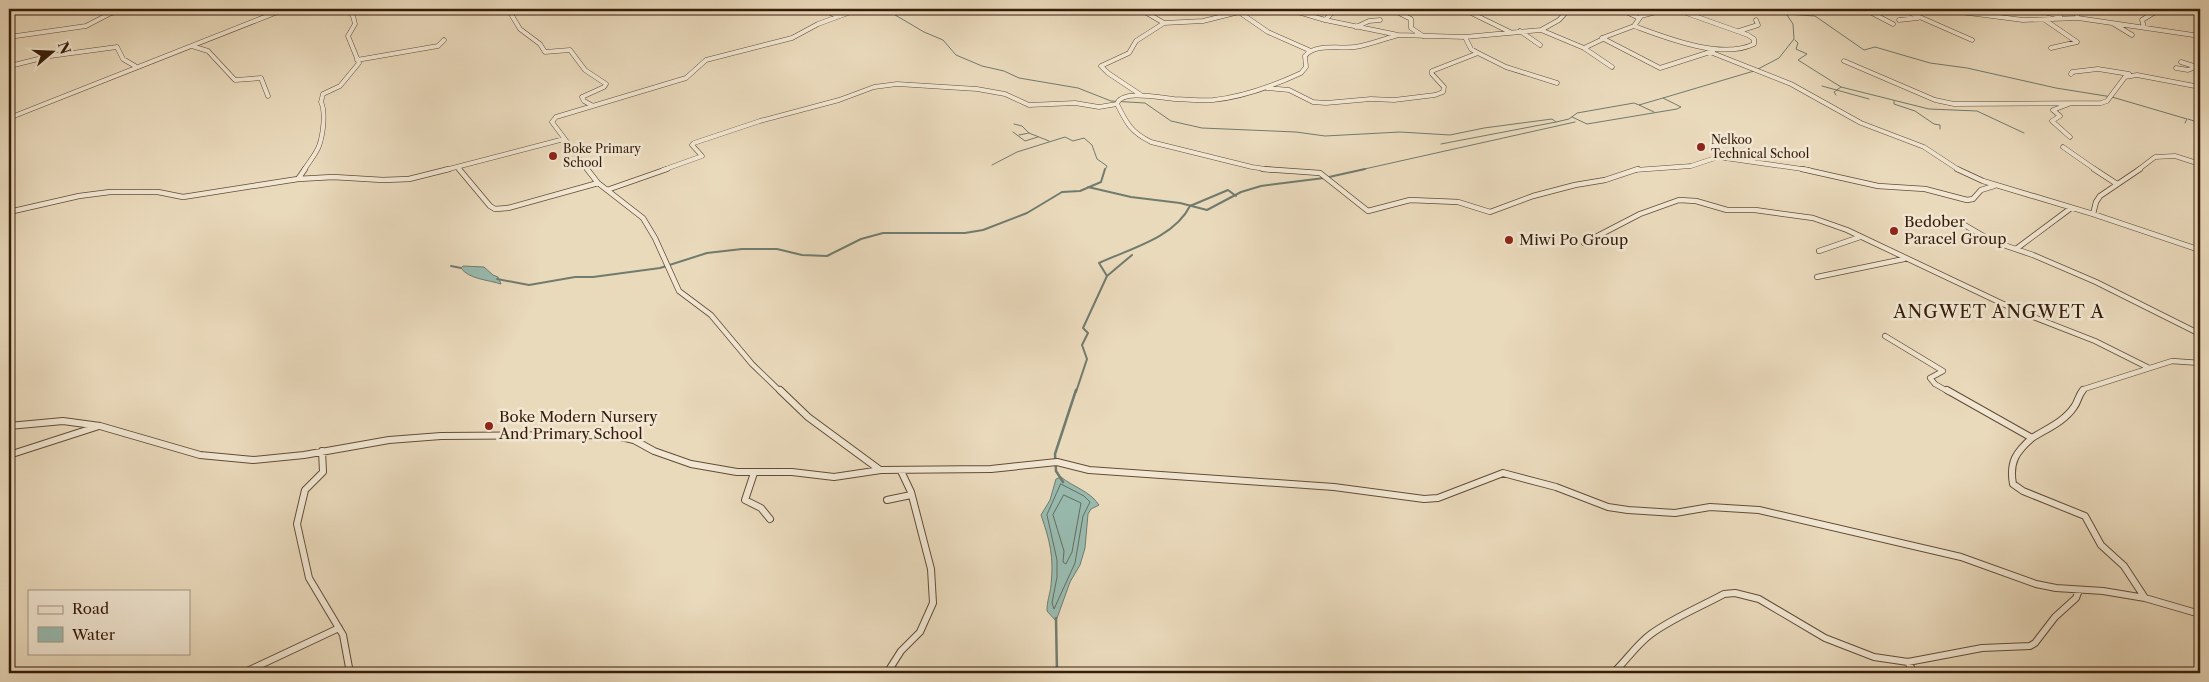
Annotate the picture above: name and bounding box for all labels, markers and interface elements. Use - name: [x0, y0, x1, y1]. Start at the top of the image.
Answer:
- north arrow: [28, 28, 78, 78]
- text: N: [54, 39, 75, 56]
- place label: Nelkoo Technical School: [1711, 132, 1810, 161]
- place label: Boke Primary School: [563, 141, 641, 170]
- marker: Nelkoo Technical School: [1695, 141, 1707, 153]
- marker: Boke Primary School: [547, 150, 559, 162]
- place label: Bedober Paracel Group: [1904, 212, 2006, 248]
- marker: Bedober Paracel Group: [1888, 225, 1900, 237]
- place label: Miwi Po Group: [1519, 230, 1628, 249]
- marker: Miwi Po Group: [1503, 234, 1515, 246]
- district label: ANGWET ANGWET A: [1892, 301, 2105, 323]
- place label: Boke Modern Nursery And Primary School: [498, 407, 658, 443]
- marker: Boke Modern Nursery And Primary School: [483, 420, 495, 432]
- legend: [28, 590, 190, 654]
- text: Road: [72, 599, 109, 618]
- text: Water: [71, 625, 116, 644]

